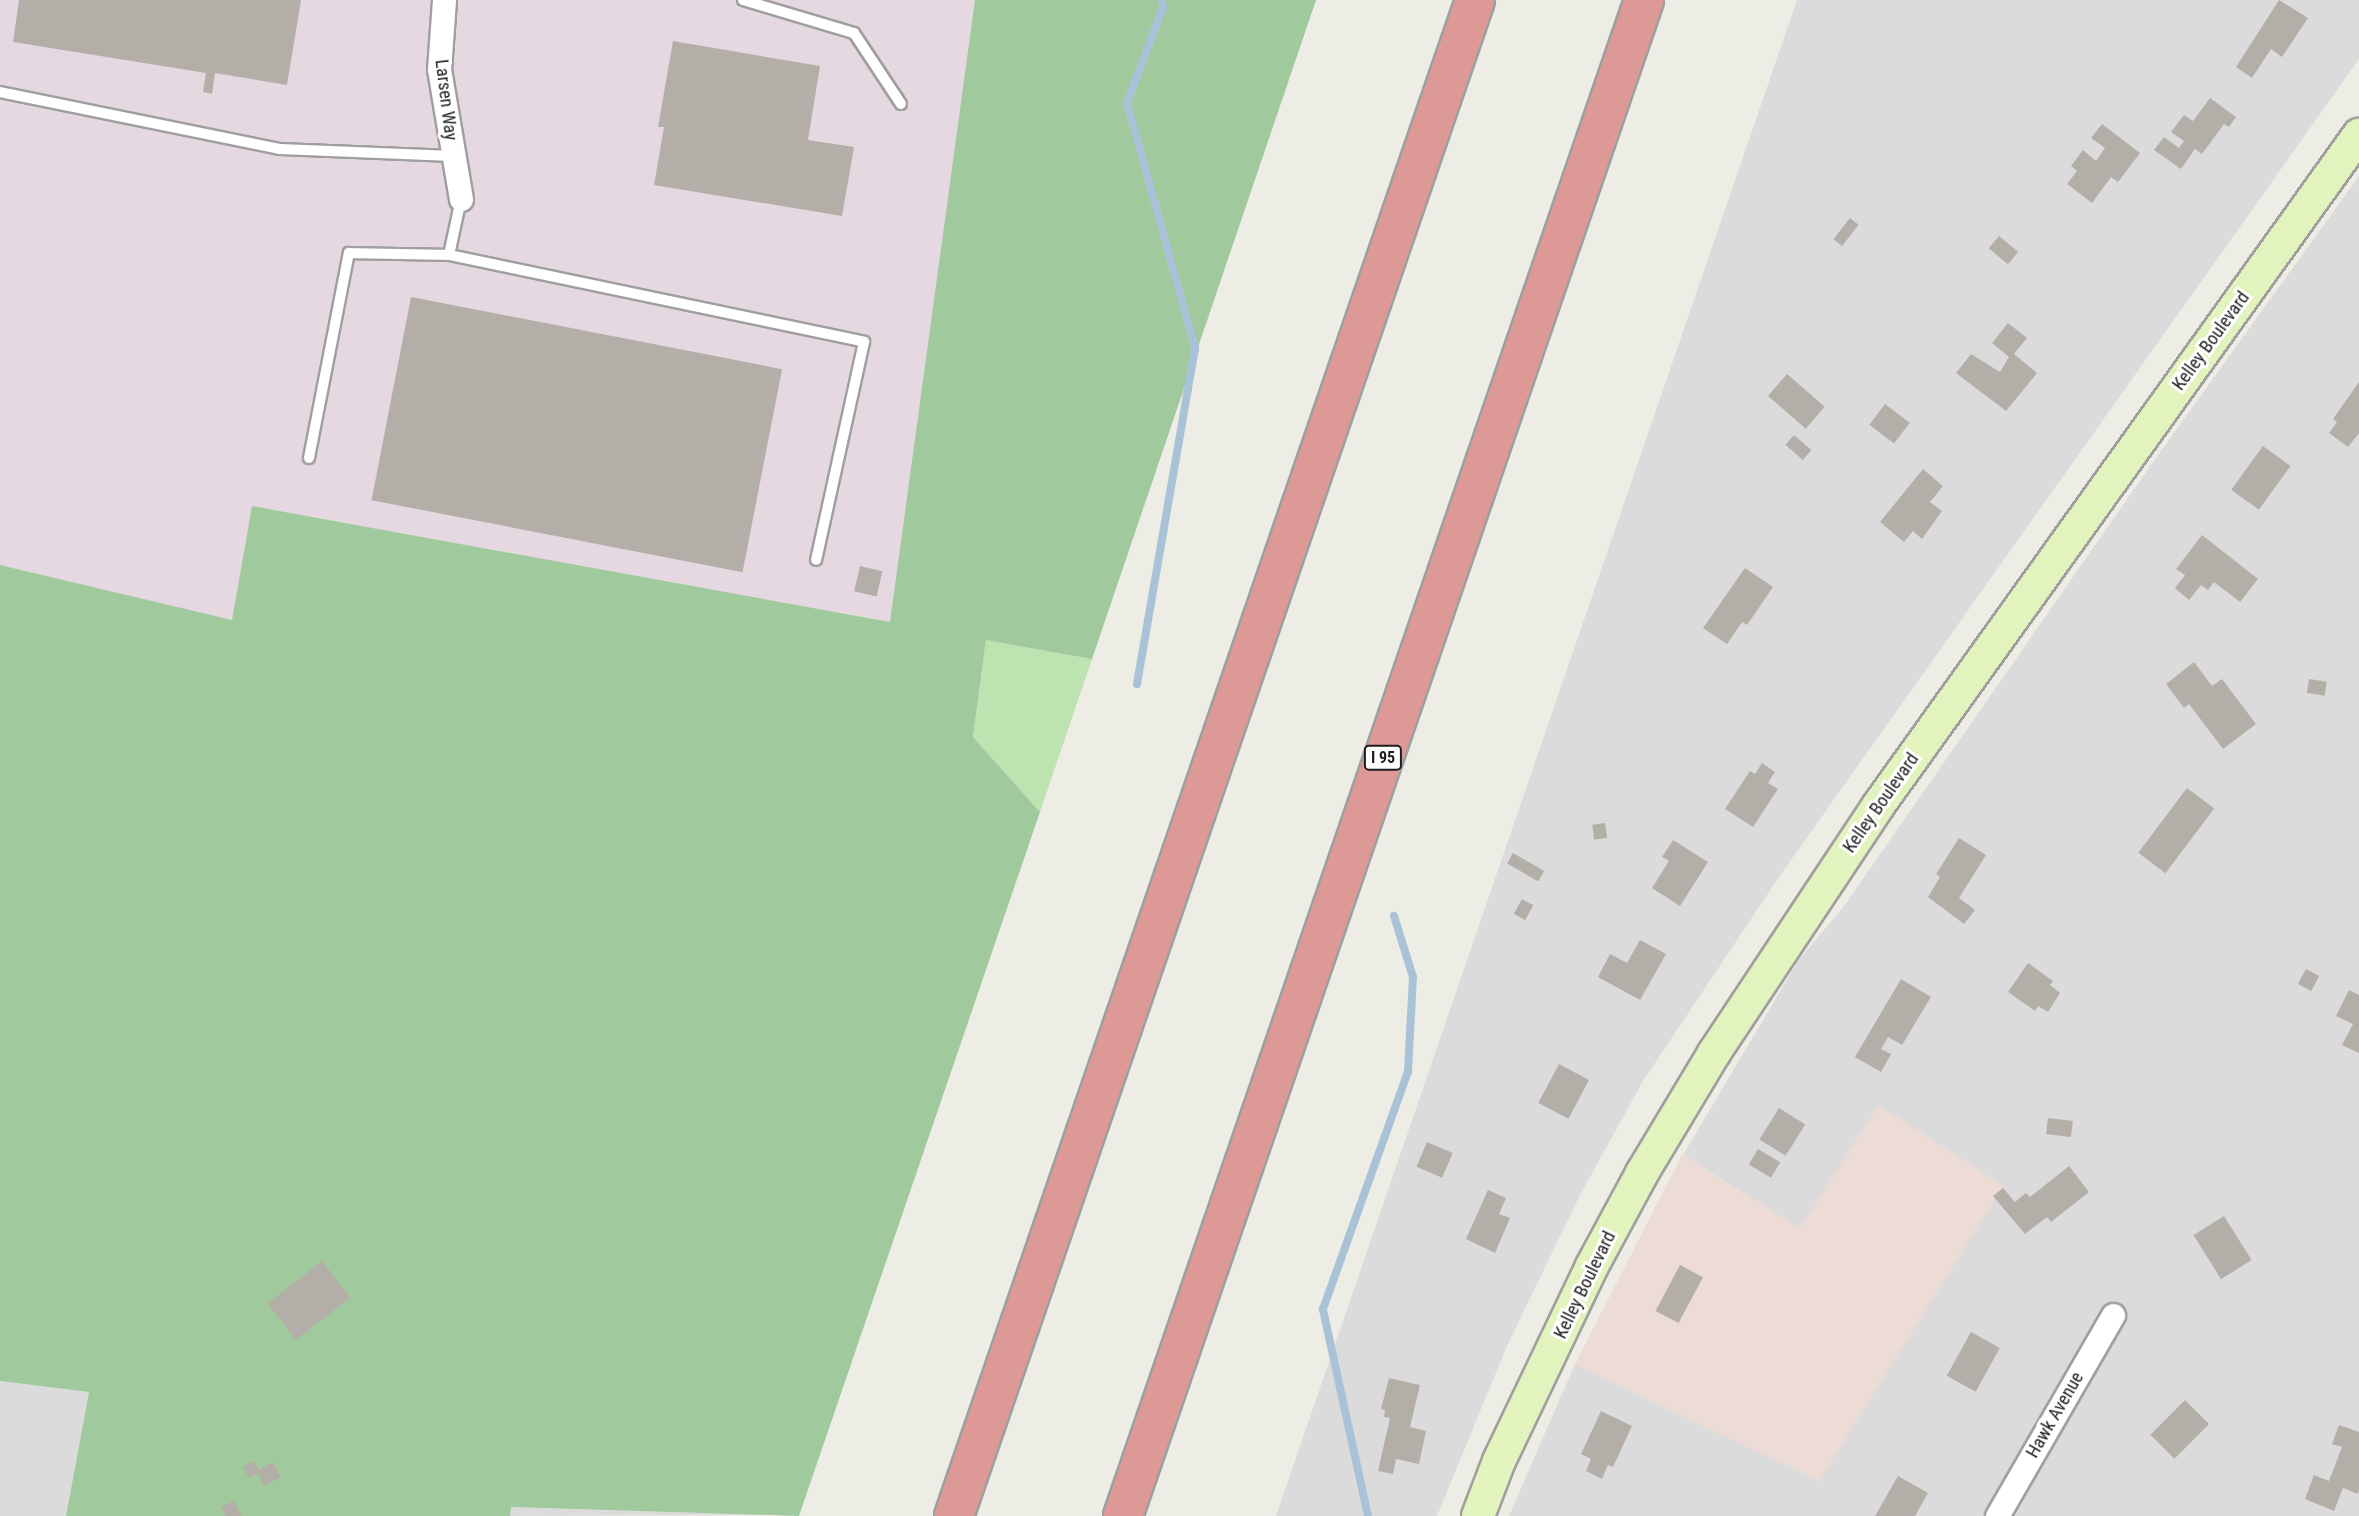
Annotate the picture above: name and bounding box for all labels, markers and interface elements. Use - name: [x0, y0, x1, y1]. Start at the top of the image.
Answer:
- street label: Larsen Way: [430, 58, 462, 142]
- street label: Kelley Boulevard: [2168, 287, 2254, 395]
- road number: I 95: [1364, 746, 1402, 771]
- street label: Kelley Boulevard: [1839, 749, 1923, 857]
- street label: Kelley Boulevard: [1550, 1228, 1620, 1342]
- street label: Hawk Avenue: [2022, 1368, 2088, 1462]

